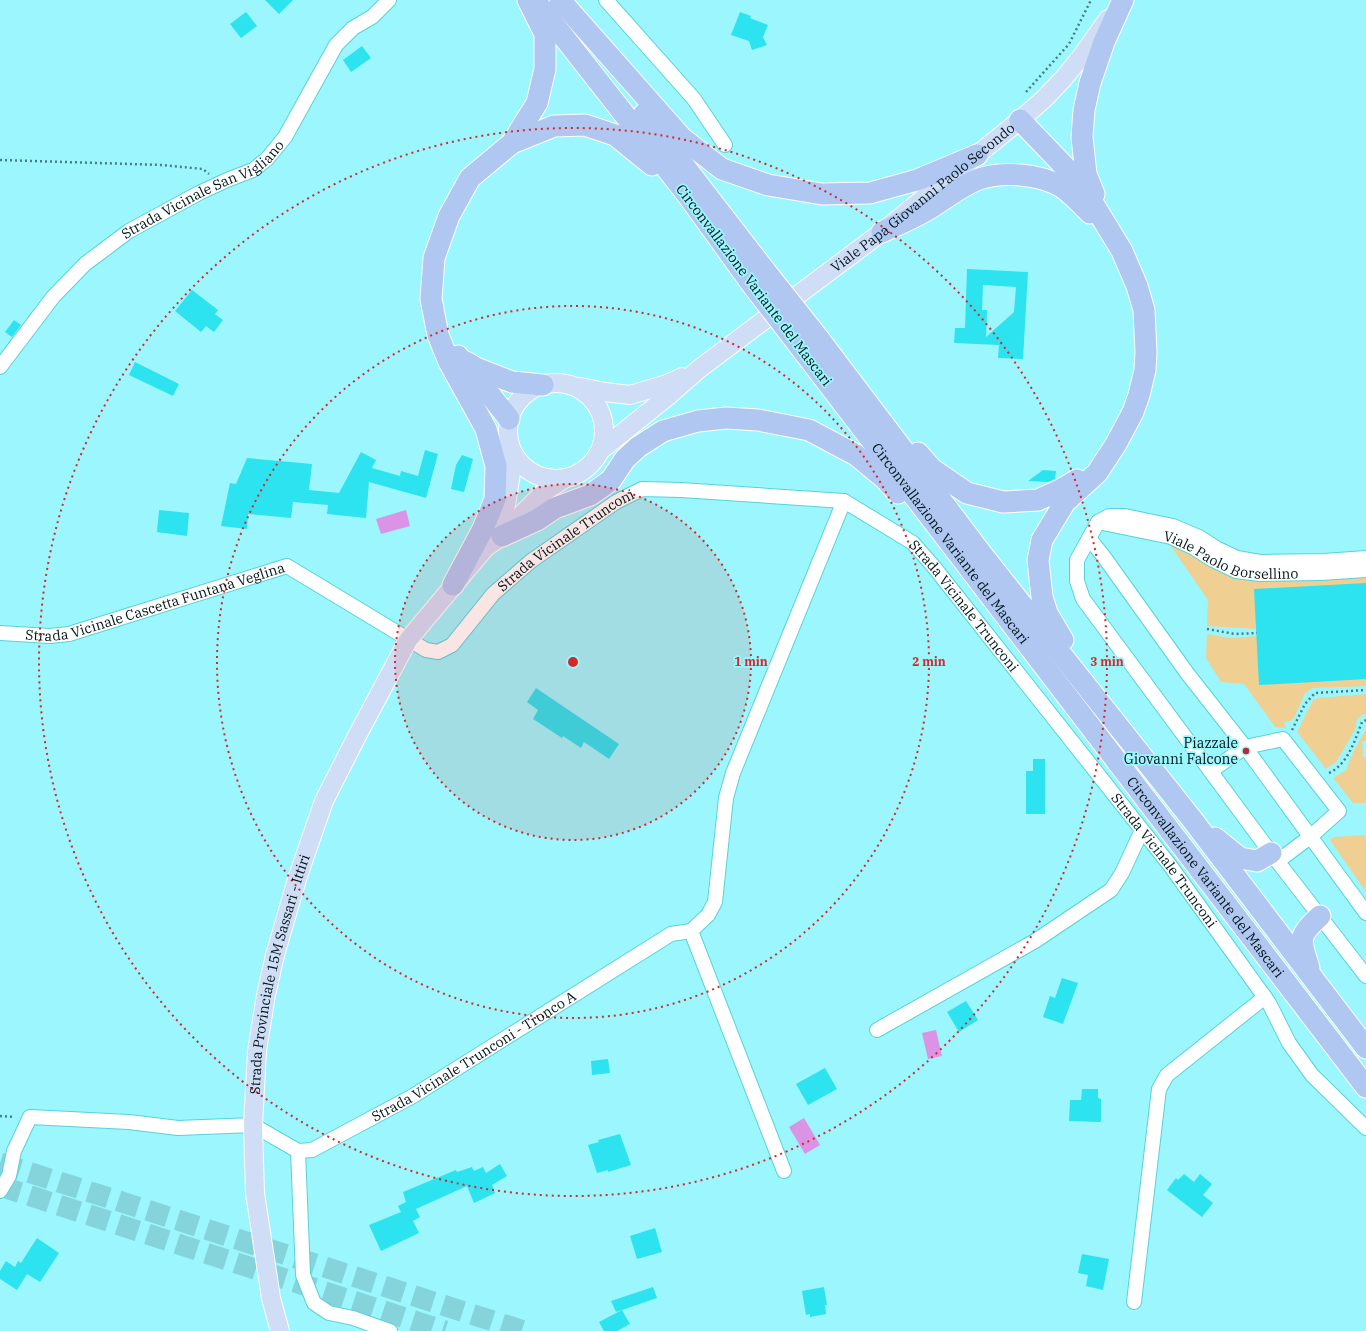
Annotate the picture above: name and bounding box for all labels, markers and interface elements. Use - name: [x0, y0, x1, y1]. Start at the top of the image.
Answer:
- street label: Viale Papa Giovanni Paolo Secondo: [827, 119, 1019, 276]
- street label: Strada Vicinale San Vigliano: [118, 136, 288, 243]
- street label: Circonvallazione Variante del Mascari: [672, 181, 836, 389]
- street label: Circonvallazione Variante del Mascari: [868, 439, 1033, 648]
- street label: Strada Vicinale Trunconi: [494, 485, 637, 595]
- street label: Viale Paolo Borsellino: [1162, 527, 1299, 583]
- street label: Strada Vicinale Trunconi: [905, 536, 1022, 675]
- street label: Strada Vicinale Cascetta Funtana Veglina: [25, 558, 287, 645]
- text: 1 min: [734, 654, 768, 669]
- text: 2 min: [912, 654, 946, 669]
- text: 3 min: [1090, 654, 1124, 669]
- centre of rings: [566, 655, 580, 669]
- place label: Piazzale Giovanni Falcone: [1124, 734, 1238, 768]
- marker: Piazzale Giovanni Falcone: [1241, 746, 1251, 756]
- street label: Circonvallazione Variante del Mascari: [1123, 773, 1288, 981]
- street label: Strada Vicinale Trunconi: [1107, 789, 1221, 931]
- street label: Strada Provinciale 15M Sassari - Ittiri: [246, 852, 314, 1095]
- street label: Strada Vicinale Trunconi - Tronco A: [368, 987, 579, 1126]

